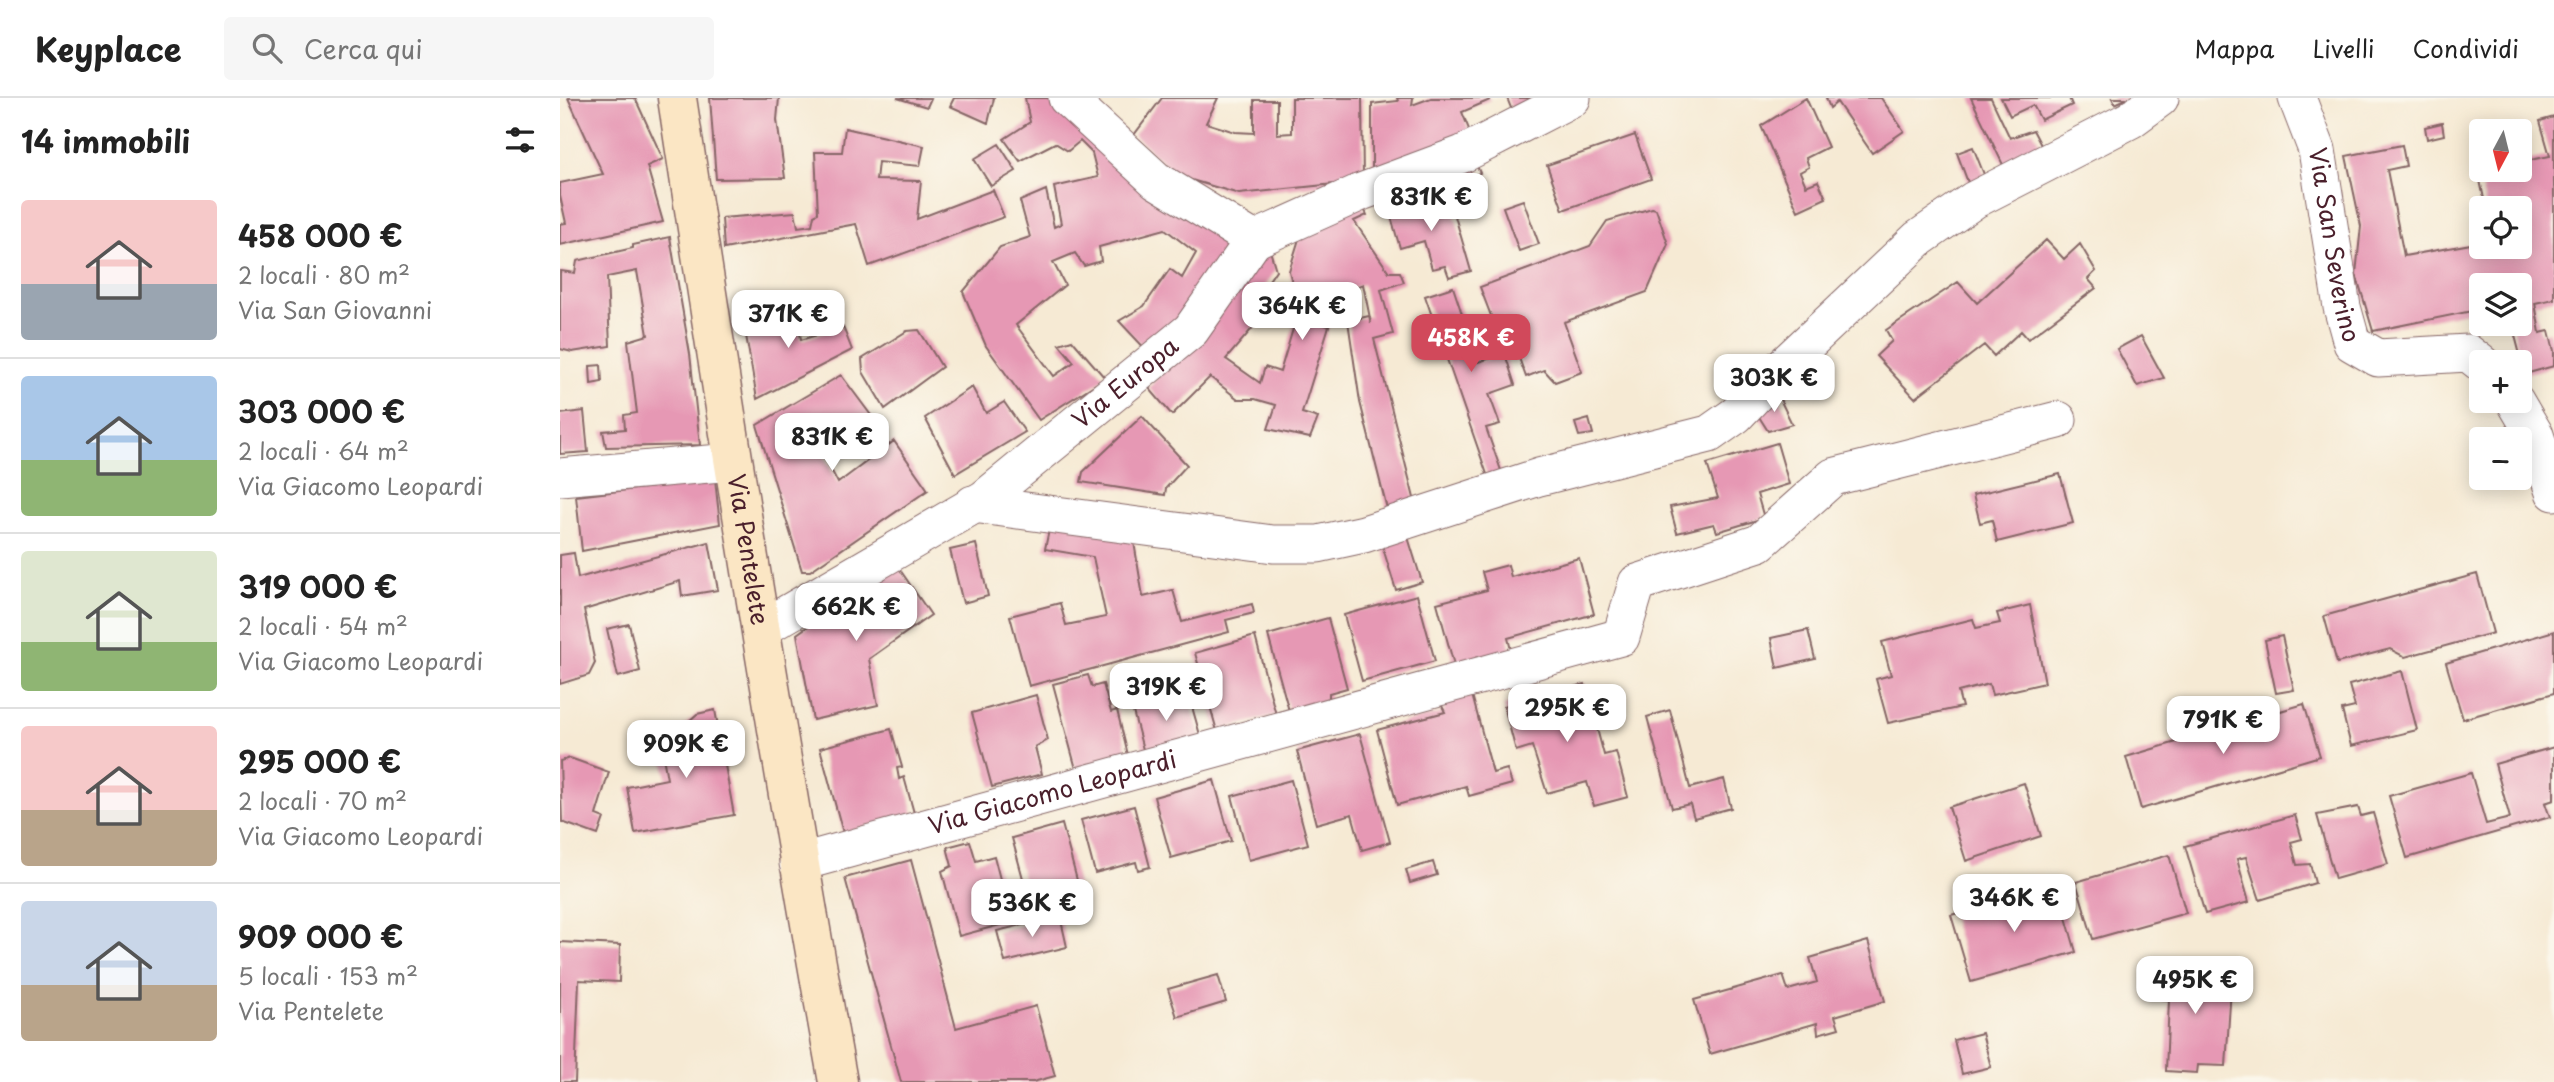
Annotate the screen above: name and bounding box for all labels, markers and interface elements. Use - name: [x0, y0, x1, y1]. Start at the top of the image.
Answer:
- search box: [224, 17, 714, 80]
- text: Keyplace: [35, 23, 182, 73]
- icon: search: [248, 29, 286, 67]
- text: Cerca qui: [304, 29, 422, 68]
- text: Mappa: [2195, 30, 2274, 66]
- text: Livelli: [2312, 30, 2375, 66]
- text: Condividi: [2413, 30, 2519, 66]
- text: 14 immobili: [21, 118, 190, 163]
- north arrow: [2469, 119, 2532, 182]
- map controls: [2469, 119, 2532, 490]
- icon: filters: [501, 121, 539, 159]
- street label: Via San Severino: [2301, 145, 2371, 346]
- pin: 831K €: [1374, 174, 1488, 233]
- text: 831K €: [1390, 178, 1472, 213]
- button: locate: [2469, 196, 2532, 259]
- text: 458 000 €: [238, 212, 403, 257]
- icon: home: [77, 228, 161, 312]
- text: 2 locali · 80 m²: [238, 257, 410, 292]
- button: layers: [2469, 273, 2532, 336]
- pin: 364K €: [1245, 282, 1359, 342]
- text: 364K €: [1258, 287, 1346, 322]
- pin: 371K €: [731, 290, 845, 350]
- text: Via San Giovanni: [238, 292, 432, 327]
- text: 371K €: [748, 295, 828, 330]
- pin: 458K €: [1414, 314, 1528, 374]
- text: 458K €: [1427, 319, 1515, 354]
- street label: Via Europa: [1063, 327, 1186, 436]
- button: +: [2469, 350, 2532, 413]
- pin: 303K €: [1717, 354, 1831, 414]
- text: 303K €: [1730, 359, 1818, 394]
- text: 303 000 €: [238, 388, 405, 433]
- icon: home: [77, 404, 161, 488]
- pin: 831K €: [775, 414, 889, 473]
- text: 831K €: [791, 418, 873, 453]
- button: −: [2469, 427, 2532, 490]
- text: 2 locali · 64 m²: [238, 433, 409, 468]
- text: Via Giacomo Leopardi: [238, 468, 483, 503]
- street label: Via Pentelete: [720, 471, 779, 627]
- text: 319 000 €: [238, 563, 397, 608]
- icon: home: [77, 579, 161, 663]
- pin: 662K €: [799, 584, 913, 643]
- text: 662K €: [811, 588, 901, 623]
- text: 2 locali · 54 m²: [238, 608, 408, 643]
- text: Via Giacomo Leopardi: [238, 643, 483, 678]
- pin: 319K €: [1109, 664, 1223, 723]
- text: 319K €: [1126, 668, 1206, 703]
- pin: 295K €: [1510, 684, 1624, 744]
- text: 295K €: [1524, 689, 1610, 724]
- pin: 791K €: [2166, 696, 2280, 756]
- text: 791K €: [2183, 701, 2263, 736]
- pin: 909K €: [629, 720, 743, 780]
- text: 909K €: [643, 725, 729, 760]
- text: 295 000 €: [238, 738, 401, 783]
- street label: Via Giacomo Leopardi: [924, 740, 1180, 842]
- icon: home: [77, 754, 161, 838]
- text: 2 locali · 70 m²: [238, 783, 407, 818]
- text: Via Giacomo Leopardi: [238, 818, 483, 853]
- pin: 346K €: [1957, 874, 2071, 934]
- text: 346K €: [1969, 879, 2059, 914]
- pin: 536K €: [975, 880, 1089, 939]
- text: 536K €: [987, 884, 1077, 919]
- text: 909 000 €: [238, 913, 404, 958]
- icon: home: [77, 929, 161, 1013]
- pin: 495K €: [2138, 956, 2252, 1016]
- text: 5 locali · 153 m²: [238, 958, 418, 993]
- text: 495K €: [2152, 961, 2238, 996]
- text: Via Pentelete: [238, 993, 384, 1028]

